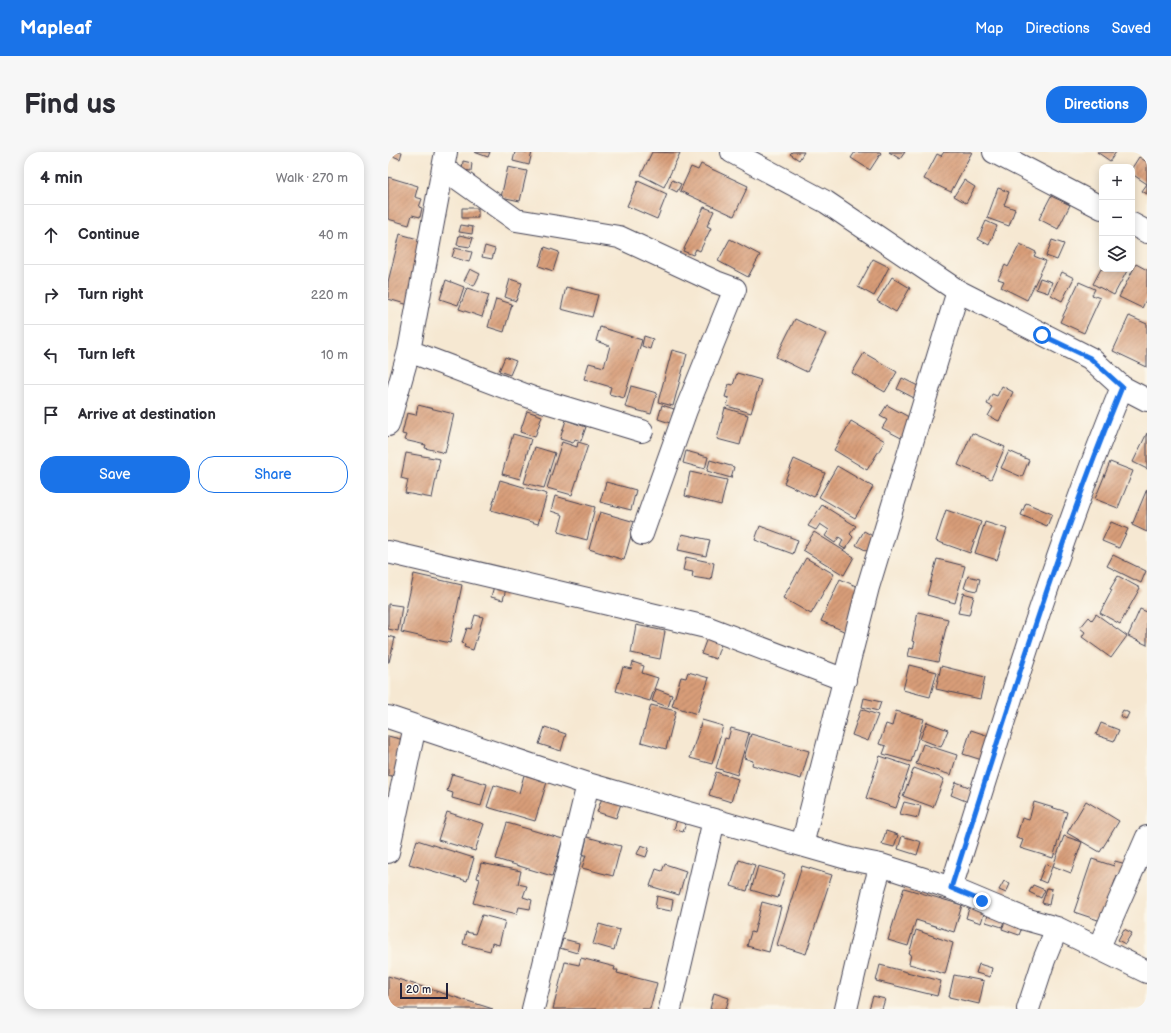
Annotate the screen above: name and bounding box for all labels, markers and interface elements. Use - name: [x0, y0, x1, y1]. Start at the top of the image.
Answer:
- text: Mapleaf: [20, 17, 92, 40]
- text: Map: [975, 20, 1003, 37]
- text: Directions: [1025, 20, 1090, 37]
- text: Saved: [1112, 20, 1151, 37]
- button: Directions: [1046, 86, 1147, 123]
- text: Find us: [24, 88, 116, 121]
- map controls: [1099, 164, 1135, 272]
- button: +: [1099, 164, 1135, 200]
- text: 4 min: [40, 168, 83, 188]
- text: Walk · 270 m: [276, 170, 348, 186]
- button: −: [1099, 200, 1135, 236]
- icon: ahead: [40, 224, 62, 246]
- text: Continue: [78, 225, 140, 244]
- text: 40 m: [318, 227, 348, 243]
- button: layers: [1099, 236, 1135, 272]
- icon: right: [40, 284, 62, 306]
- text: Turn right: [78, 285, 143, 304]
- text: 220 m: [311, 287, 348, 303]
- route start: [1033, 326, 1051, 344]
- icon: left: [40, 344, 62, 366]
- text: Turn left: [78, 345, 135, 364]
- text: 10 m: [321, 347, 348, 363]
- icon: arrive: [40, 404, 62, 426]
- text: Arrive at destination: [78, 405, 216, 424]
- button: Save: [40, 456, 190, 493]
- button: Share: [198, 456, 348, 493]
- route end: [973, 892, 991, 910]
- scale bar: [400, 981, 448, 1000]
- text: 20 m: [406, 983, 431, 996]

